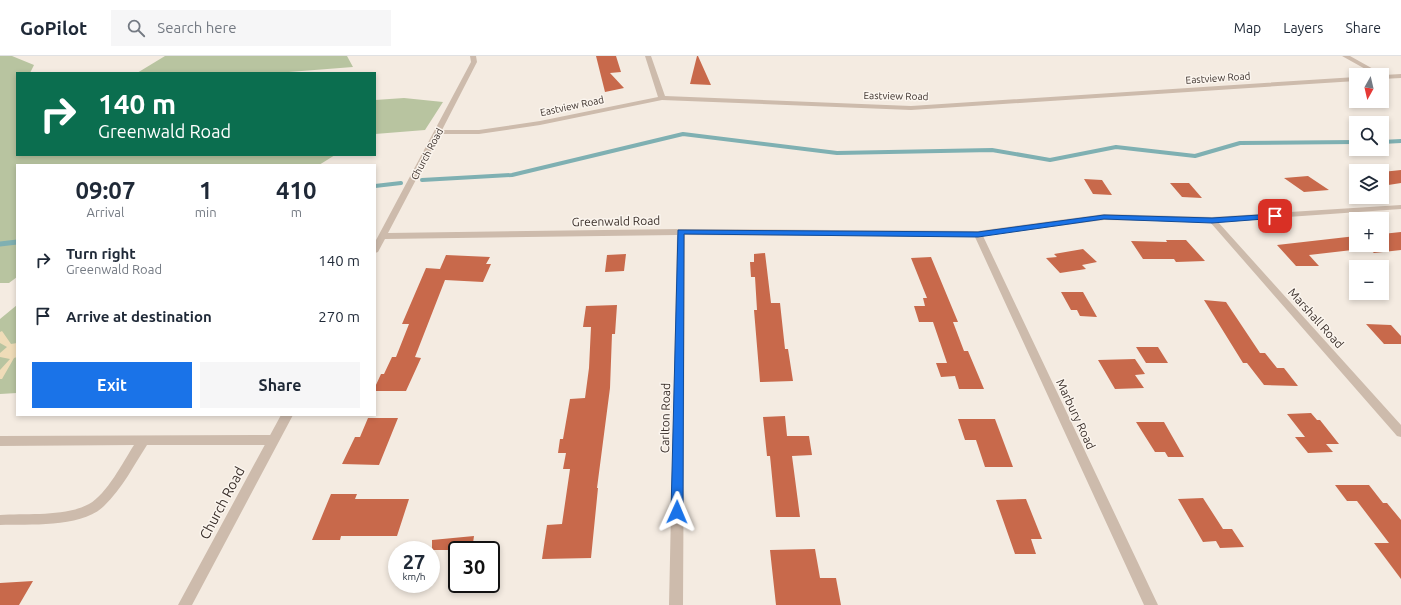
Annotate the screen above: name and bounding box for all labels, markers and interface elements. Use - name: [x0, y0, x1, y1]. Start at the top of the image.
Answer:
- search box: [111, 10, 391, 46]
- text: GoPilot: [20, 17, 87, 39]
- icon: search: [125, 17, 147, 39]
- text: Search here: [157, 19, 237, 36]
- text: Map: [1234, 20, 1261, 36]
- text: Layers: [1283, 20, 1323, 36]
- text: Share: [1345, 20, 1381, 36]
- north arrow: [1349, 68, 1389, 108]
- map controls: [1349, 68, 1389, 300]
- street label: Eastview Road: [1185, 70, 1251, 86]
- icon: right: [32, 88, 84, 140]
- text: 140 m: [98, 88, 176, 119]
- street label: Eastview Road: [863, 90, 929, 102]
- street label: Eastview Road: [539, 94, 605, 118]
- button: search: [1349, 116, 1389, 156]
- text: Greenwald Road: [98, 121, 231, 141]
- street label: Church Road: [409, 126, 445, 182]
- button: layers: [1349, 164, 1389, 204]
- text: 09:07: [75, 177, 135, 204]
- text: 1: [199, 177, 212, 204]
- text: 410: [276, 177, 317, 204]
- pin: [1258, 199, 1292, 233]
- text: Arrival: [86, 205, 124, 219]
- text: min: [195, 205, 217, 219]
- text: m: [291, 205, 302, 219]
- icon: arrive: [1264, 205, 1286, 227]
- button: +: [1349, 212, 1389, 252]
- street label: Greenwald Road: [572, 214, 660, 228]
- text: Turn right: [66, 245, 136, 262]
- icon: right: [32, 249, 54, 271]
- text: 140 m: [318, 252, 360, 269]
- button: −: [1349, 260, 1389, 300]
- text: Greenwald Road: [66, 262, 162, 276]
- street label: Marshall Road: [1286, 285, 1346, 351]
- icon: arrive: [32, 305, 54, 327]
- text: Arrive at destination: [66, 308, 212, 325]
- text: 270 m: [318, 308, 360, 325]
- button: Exit: [32, 362, 192, 408]
- button: Share: [200, 362, 360, 408]
- street label: Marbury Road: [1054, 377, 1098, 451]
- street label: Carlton Road: [658, 383, 672, 453]
- street label: Church Road: [196, 464, 248, 542]
- position arrow: [656, 491, 698, 533]
- speed limit sign: 30: [448, 541, 500, 593]
- text: 27: [403, 550, 425, 573]
- text: km/h: [402, 571, 426, 582]

